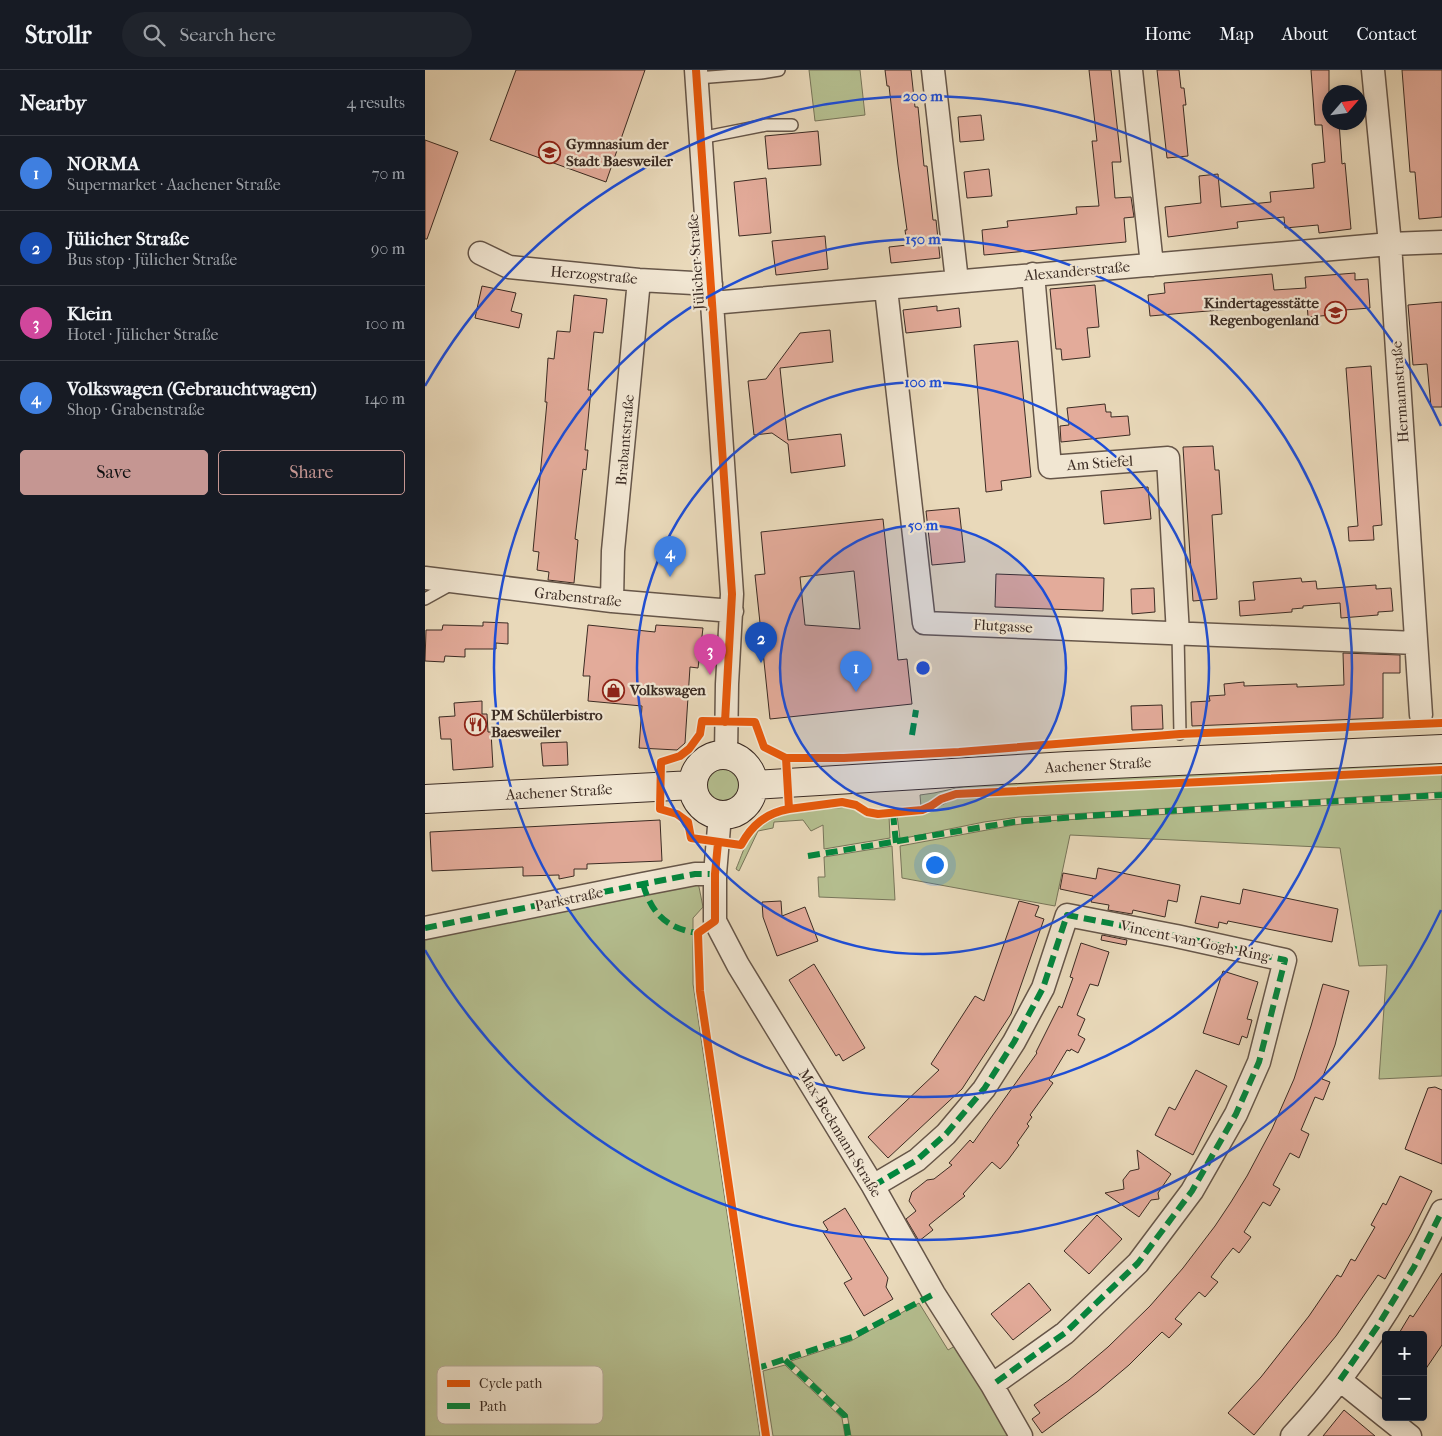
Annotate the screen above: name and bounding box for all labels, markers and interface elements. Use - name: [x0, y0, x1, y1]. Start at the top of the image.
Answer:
- search box: [122, 12, 472, 57]
- text: Strollr: [25, 21, 92, 49]
- icon: search: [140, 21, 168, 49]
- text: Search here: [180, 24, 276, 46]
- text: Home: [1144, 24, 1191, 45]
- text: Map: [1219, 24, 1254, 45]
- text: About: [1282, 24, 1328, 45]
- text: Contact: [1356, 24, 1417, 45]
- north arrow: [1322, 85, 1367, 130]
- text: 200 m: [903, 87, 943, 105]
- text: Nearby: [20, 91, 86, 115]
- text: 4 results: [347, 93, 405, 112]
- place label: Gymnasium der Stadt Baesweiler: [566, 135, 674, 170]
- school or university icon: Gymnasium der Stadt Baesweiler: [538, 141, 562, 165]
- text: NORMA: [67, 153, 140, 175]
- text: 1: [33, 164, 39, 183]
- text: 70 m: [372, 164, 405, 183]
- text: Supermarket · Aachener Straße: [67, 175, 281, 194]
- street label: Jülicher Straße: [684, 213, 708, 312]
- text: Jülicher Straße: [67, 228, 189, 250]
- text: 150 m: [905, 230, 941, 248]
- text: 2: [32, 239, 40, 258]
- text: 90 m: [371, 239, 405, 258]
- text: Bus stop · Jülicher Straße: [67, 250, 237, 269]
- street label: Alexanderstraße: [1022, 257, 1131, 285]
- street label: Herzogstraße: [550, 262, 639, 288]
- place label: Kindertagesstätte Regenbogenland: [1204, 294, 1320, 329]
- school or university icon: Kindertagesstätte Regenbogenland: [1323, 300, 1347, 324]
- text: Klein: [67, 303, 112, 325]
- text: 3: [33, 314, 39, 333]
- text: 100 m: [365, 314, 405, 333]
- text: Hotel · Jülicher Straße: [67, 325, 218, 344]
- street label: Hermannstraße: [1387, 340, 1413, 444]
- text: 100 m: [904, 373, 942, 391]
- text: Volkswagen (Gebrauchtwagen): [67, 378, 317, 400]
- text: 4: [31, 389, 41, 408]
- text: 140 m: [364, 389, 405, 408]
- street label: Brabantstraße: [612, 393, 638, 486]
- text: Shop · Grabenstraße: [67, 400, 205, 419]
- button: Save: [20, 450, 208, 495]
- button: Share: [218, 450, 405, 495]
- street label: Am Stiefel: [1065, 452, 1134, 474]
- text: 50 m: [908, 516, 939, 534]
- pin: 4: [654, 536, 686, 577]
- street label: Grabenstraße: [533, 583, 623, 611]
- street label: Flutgasse: [973, 615, 1034, 637]
- pin: 2: [745, 622, 777, 663]
- pin: 3: [694, 634, 726, 675]
- pin: 1: [840, 651, 872, 692]
- centre of rings: [914, 659, 932, 677]
- shop icon: Volkswagen: [602, 678, 626, 702]
- place label: Volkswagen: [629, 681, 706, 699]
- place label: PM Schülerbistro Baesweiler: [491, 706, 603, 741]
- restaurant icon: PM Schülerbistro Baesweiler: [463, 712, 487, 736]
- street label: Aachener Straße: [1043, 753, 1152, 777]
- street label: Aachener Straße: [504, 780, 613, 804]
- your location: [922, 852, 948, 878]
- street label: Parkstraße: [533, 883, 605, 915]
- street label: Vincent-van-Gogh-Ring: [1118, 916, 1272, 966]
- street label: Max-Beckmann-Straße: [795, 1066, 886, 1201]
- map controls: [1382, 1331, 1427, 1421]
- button: +: [1382, 1331, 1427, 1376]
- legend: [437, 1366, 603, 1424]
- text: Cycle path: [479, 1375, 543, 1392]
- button: −: [1382, 1376, 1427, 1421]
- text: Path: [479, 1398, 507, 1415]

